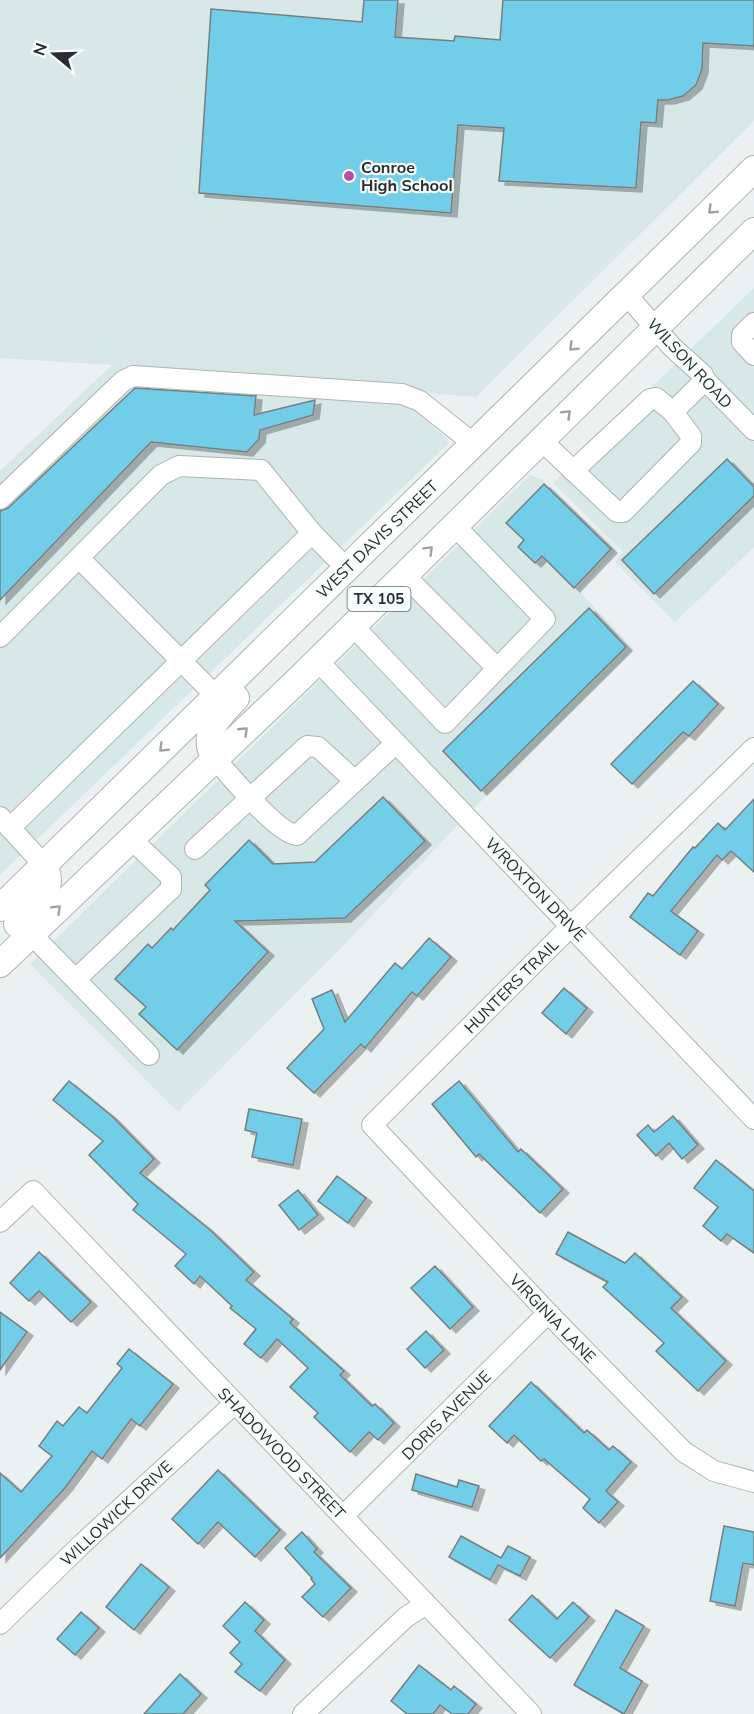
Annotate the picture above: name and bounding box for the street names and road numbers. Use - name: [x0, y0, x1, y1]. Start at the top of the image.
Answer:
- street label: WILSON ROAD: [643, 314, 737, 412]
- street label: WEST DAVIS STREET: [312, 476, 442, 602]
- road number: TX 105: [348, 587, 410, 611]
- street label: WROXTON DRIVE: [481, 833, 591, 945]
- street label: HUNTERS TRAIL: [460, 934, 563, 1037]
- street label: VIRGINIA LANE: [506, 1269, 600, 1367]
- street label: DORIS AVENUE: [397, 1366, 495, 1464]
- street label: SHADOWOOD STREET: [214, 1383, 350, 1523]
- street label: WILLOWICK DRIVE: [56, 1456, 176, 1570]

